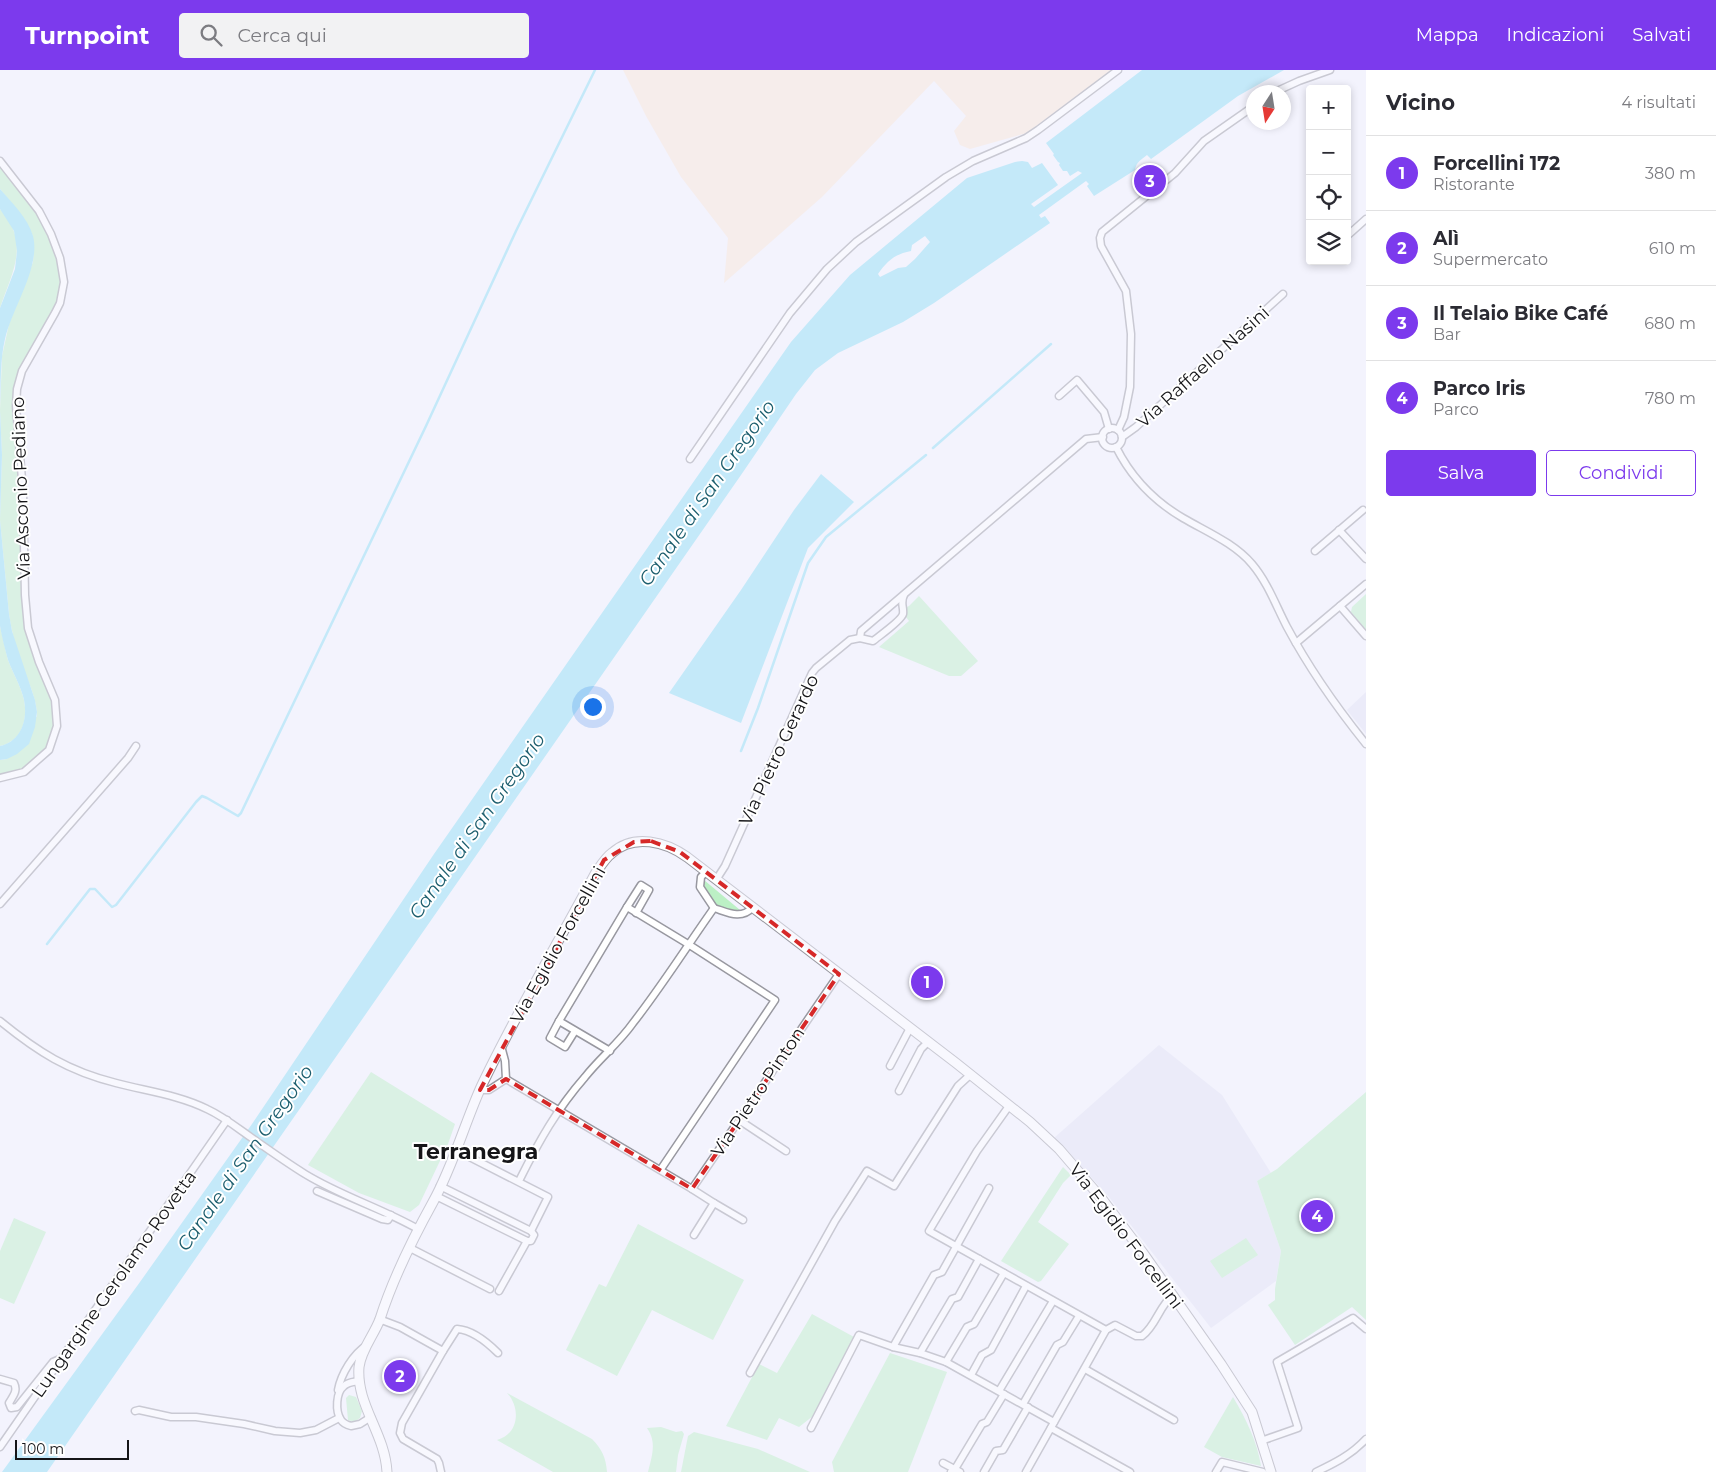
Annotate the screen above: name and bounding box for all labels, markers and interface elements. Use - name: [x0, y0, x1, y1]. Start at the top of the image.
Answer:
- search box: [179, 13, 529, 58]
- text: Turnpoint: [25, 21, 149, 50]
- icon: search: [197, 21, 225, 49]
- text: Cerca qui: [237, 24, 327, 47]
- text: Mappa: [1416, 24, 1479, 46]
- text: Indicazioni: [1507, 24, 1604, 46]
- text: Salvati: [1632, 24, 1691, 46]
- north arrow: [1246, 85, 1291, 130]
- map controls: [1306, 85, 1351, 265]
- button: +: [1306, 85, 1351, 130]
- text: Vicino: [1386, 90, 1455, 115]
- text: 4 risultati: [1621, 93, 1696, 112]
- button: −: [1306, 130, 1351, 175]
- text: Forcellini 172: [1433, 152, 1560, 175]
- pin: 3: [1134, 162, 1166, 200]
- text: 1: [1399, 164, 1405, 183]
- text: 380 m: [1645, 164, 1696, 183]
- button: locate: [1306, 175, 1351, 220]
- text: Ristorante: [1433, 175, 1515, 194]
- button: layers: [1306, 220, 1351, 265]
- text: Alì: [1433, 227, 1459, 250]
- text: 2: [1397, 239, 1407, 258]
- text: 610 m: [1649, 239, 1696, 258]
- text: Supermercato: [1433, 250, 1548, 269]
- street label: Via Raffaello Nasini: [1132, 302, 1274, 432]
- text: Il Telaio Bike Café: [1433, 302, 1608, 325]
- text: 3: [1397, 314, 1407, 333]
- text: 680 m: [1644, 314, 1696, 333]
- text: Bar: [1433, 325, 1461, 344]
- text: Parco Iris: [1433, 377, 1525, 400]
- text: 4: [1396, 389, 1408, 408]
- text: 780 m: [1645, 389, 1696, 408]
- street label: Via Asconio Pediano: [7, 396, 35, 580]
- water label: Canale di San Gregorio: [634, 396, 780, 590]
- text: Parco: [1433, 400, 1479, 419]
- button: Salva: [1386, 450, 1536, 496]
- button: Condividi: [1546, 450, 1696, 496]
- street label: Via Pietro Gerardo: [734, 671, 824, 829]
- your location: [580, 694, 606, 720]
- water label: Canale di San Gregorio: [404, 729, 550, 923]
- street label: Via Egidio Forcellini: [506, 863, 610, 1027]
- pin: 1: [911, 963, 943, 1001]
- street label: Via Pietro Pinton: [706, 1023, 810, 1161]
- water label: Canale di San Gregorio: [172, 1061, 318, 1255]
- district label: Terranegra: [414, 1138, 538, 1165]
- street label: Via Egidio Forcellini: [1064, 1159, 1188, 1313]
- street label: Lungargine Gerolamo Rovetta: [27, 1166, 201, 1402]
- pin: 4: [1301, 1197, 1333, 1235]
- pin: 2: [384, 1357, 416, 1395]
- scale bar: [15, 1437, 129, 1460]
- text: 100 m: [22, 1440, 64, 1458]

